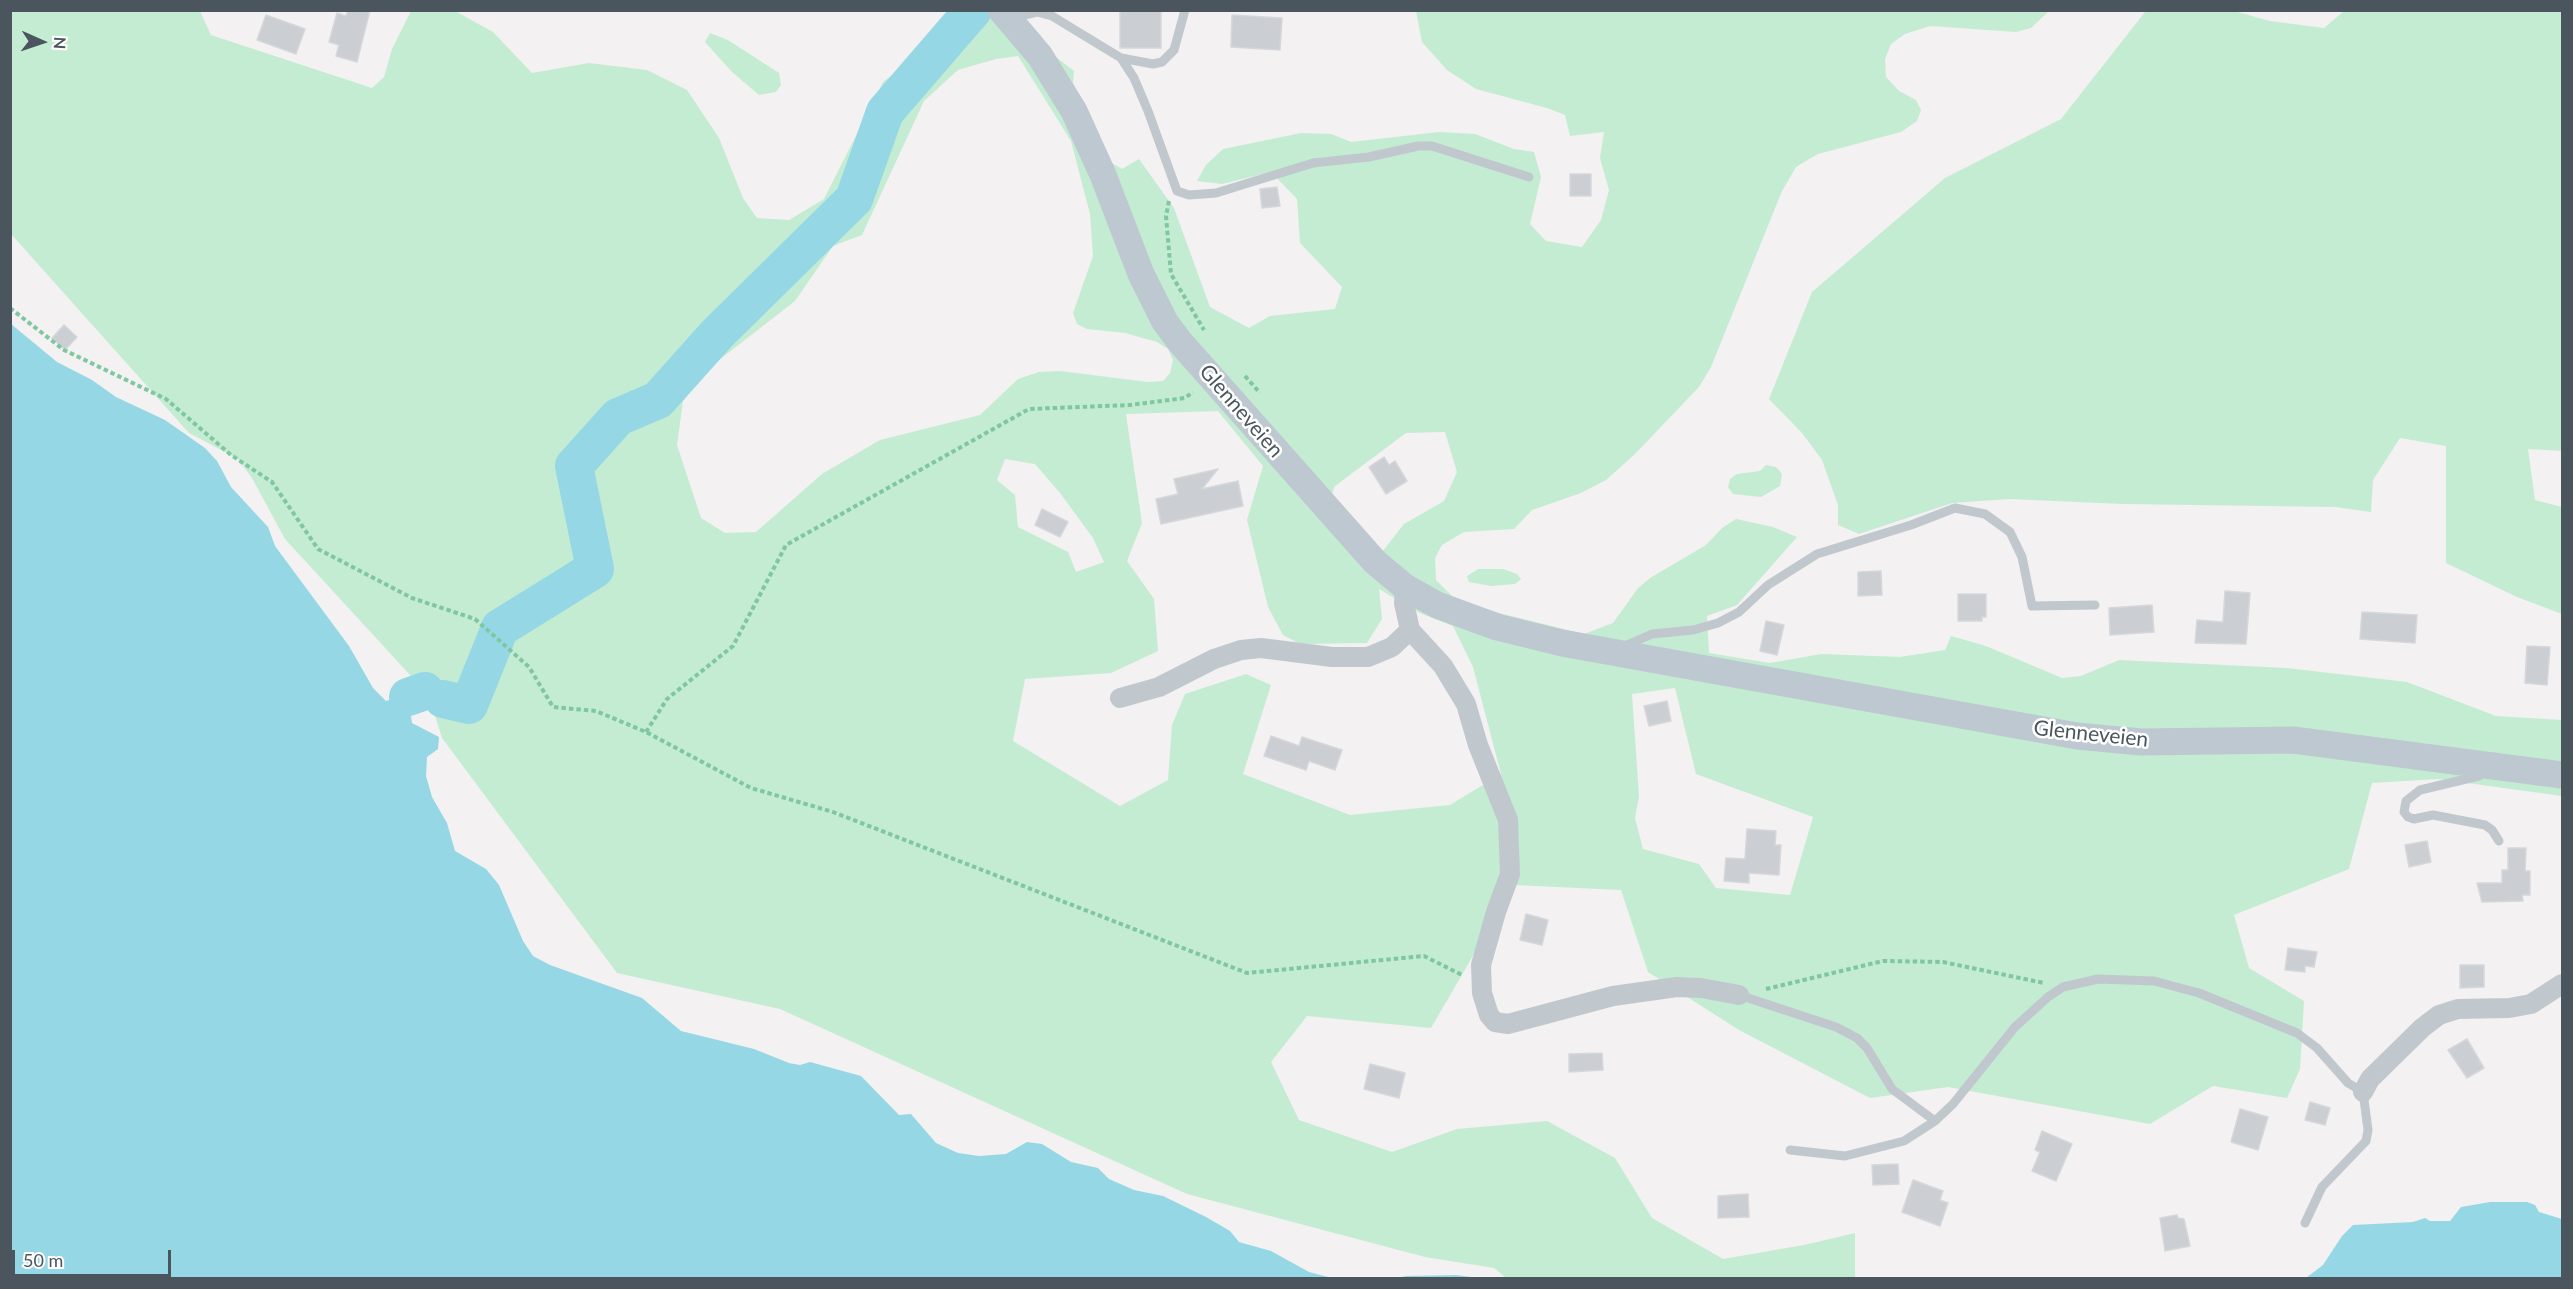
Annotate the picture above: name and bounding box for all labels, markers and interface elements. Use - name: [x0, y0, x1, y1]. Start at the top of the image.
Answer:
- north arrow: [12, 12, 72, 72]
- text: N: [51, 36, 70, 50]
- street label: Glenneveien: [1194, 359, 1288, 463]
- street label: Glenneveien: [2032, 715, 2150, 753]
- scale bar: [15, 1238, 174, 1276]
- text: 50 m: [23, 1249, 63, 1271]

